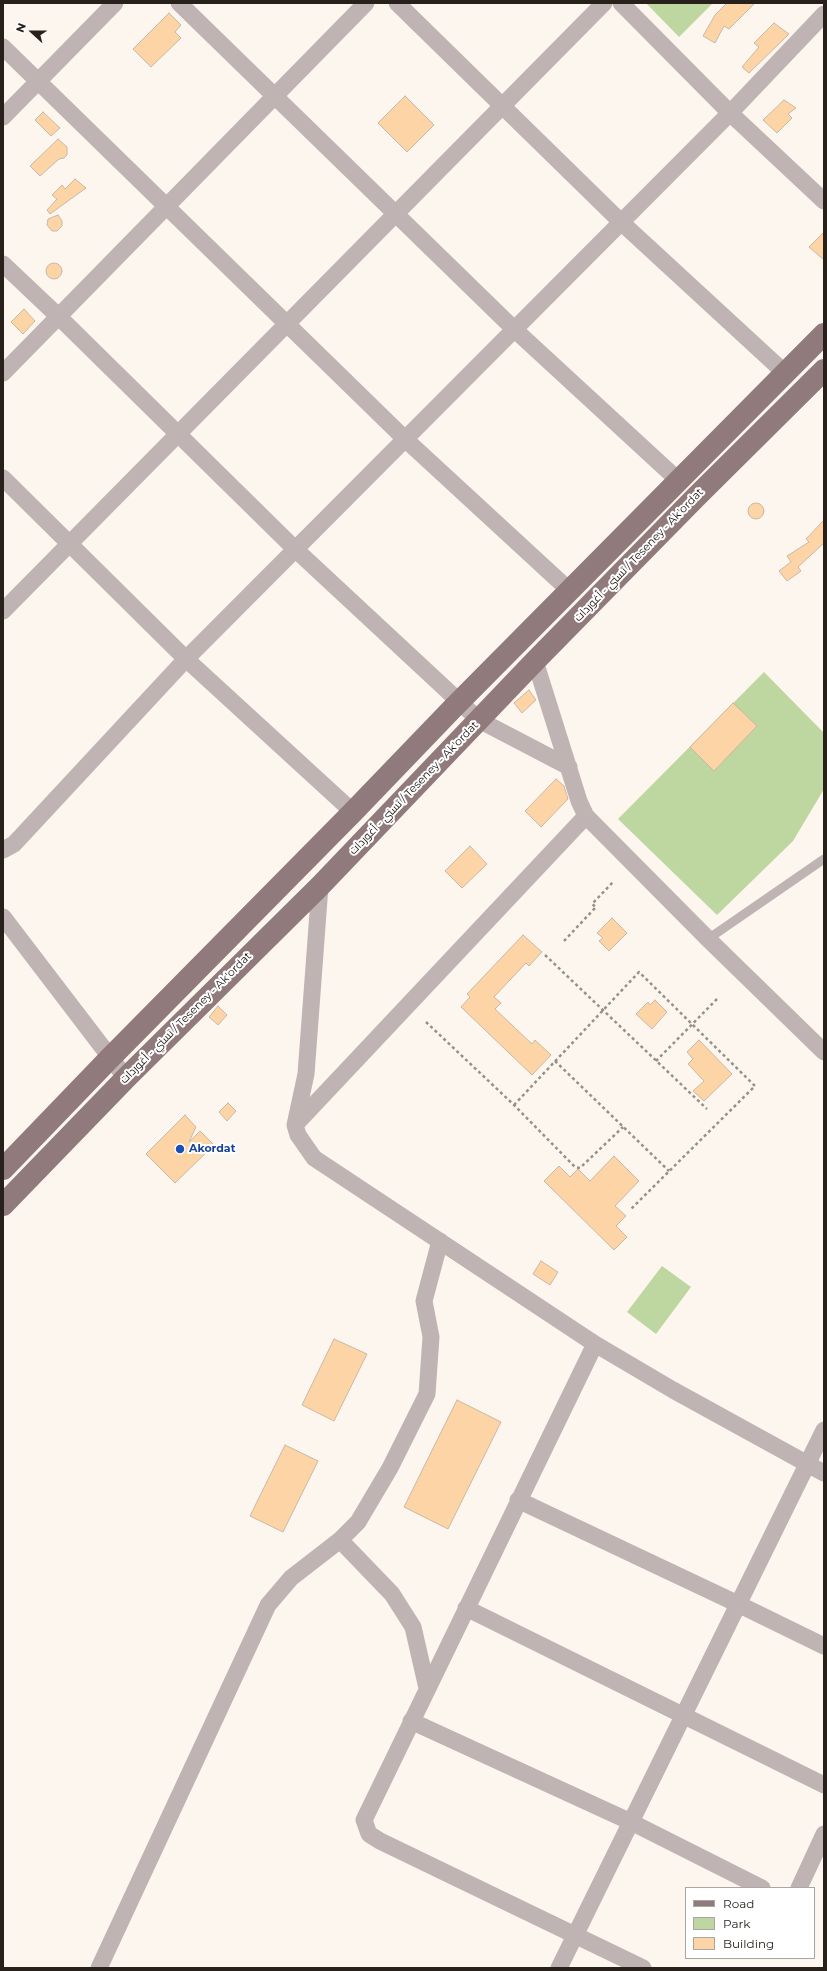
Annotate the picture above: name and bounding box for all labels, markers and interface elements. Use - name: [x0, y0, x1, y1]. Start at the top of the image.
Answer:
- north arrow: [12, 12, 52, 52]
- text: N: [13, 21, 29, 34]
- street label: تسني - أغوردات / Teseney - Ak'ordat: [572, 486, 706, 624]
- street label: تسني - أغوردات / Teseney - Ak'ordat: [347, 719, 481, 857]
- street label: تسني - أغوردات / Teseney - Ak'ordat: [118, 950, 254, 1086]
- place label: Akordat: [189, 1142, 235, 1156]
- marker: Akordat: [174, 1143, 186, 1155]
- legend: [685, 1887, 815, 1959]
- text: Road: [723, 1896, 754, 1911]
- text: Park: [723, 1916, 750, 1931]
- text: Building: [723, 1936, 774, 1951]

